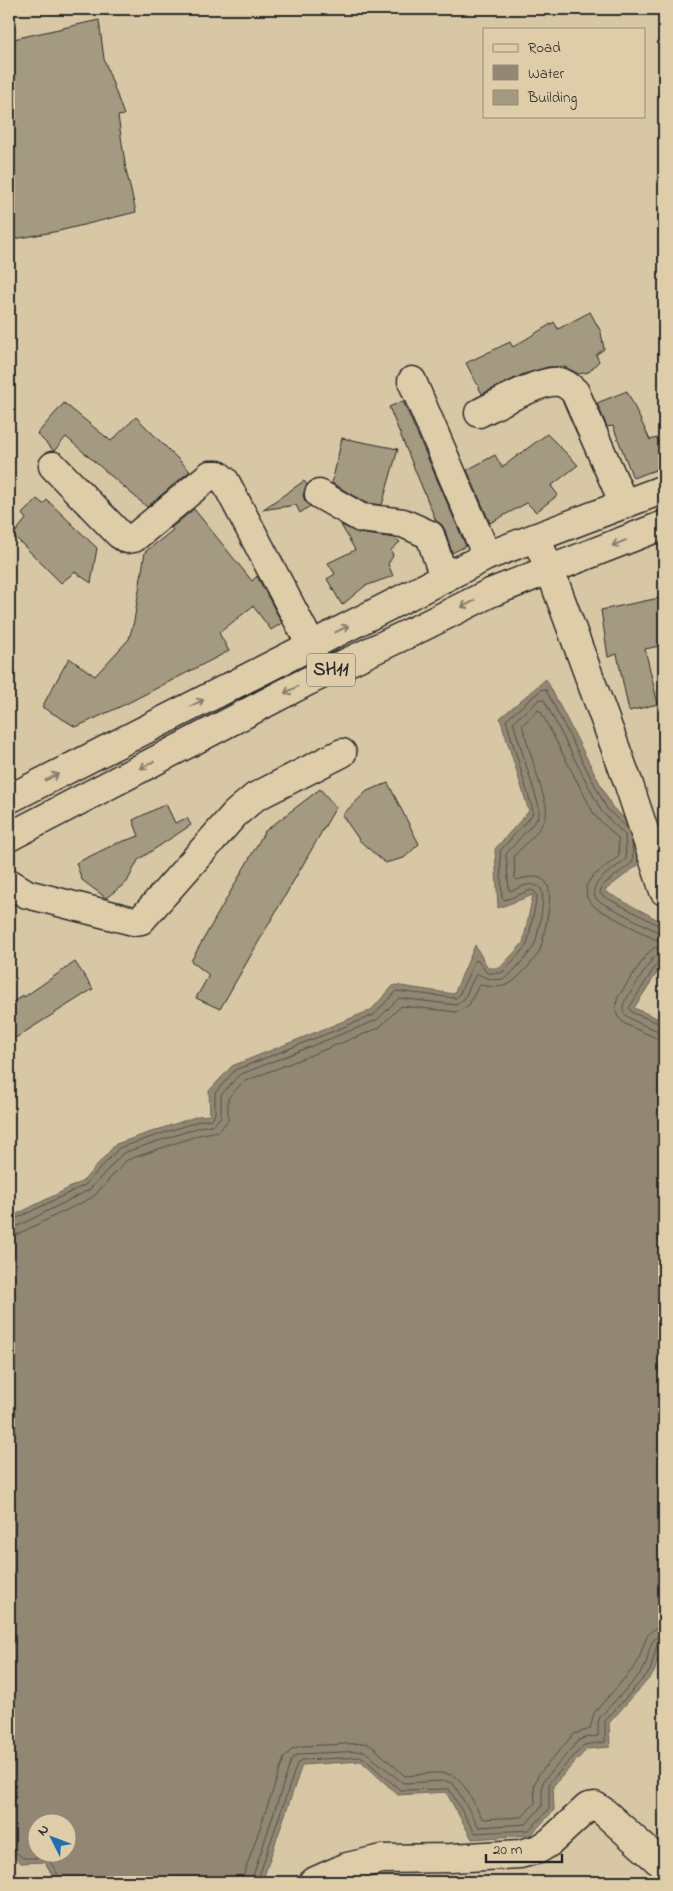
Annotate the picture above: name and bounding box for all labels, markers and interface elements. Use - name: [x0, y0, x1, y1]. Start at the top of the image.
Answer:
- legend: [483, 28, 646, 118]
- text: Road: [528, 37, 561, 59]
- text: Water: [528, 63, 564, 85]
- text: Building: [527, 87, 577, 110]
- one-way arrow: [612, 538, 627, 548]
- one-way arrow: [461, 600, 476, 609]
- one-way arrow: [334, 624, 349, 633]
- road number: SH11: [307, 654, 355, 686]
- one-way arrow: [283, 685, 298, 695]
- one-way arrow: [189, 698, 204, 707]
- one-way arrow: [139, 760, 154, 770]
- one-way arrow: [44, 772, 59, 781]
- north arrow: [28, 1814, 78, 1864]
- text: N: [32, 1820, 54, 1841]
- scale bar: [486, 1831, 562, 1863]
- text: 20 m: [493, 1839, 523, 1861]

